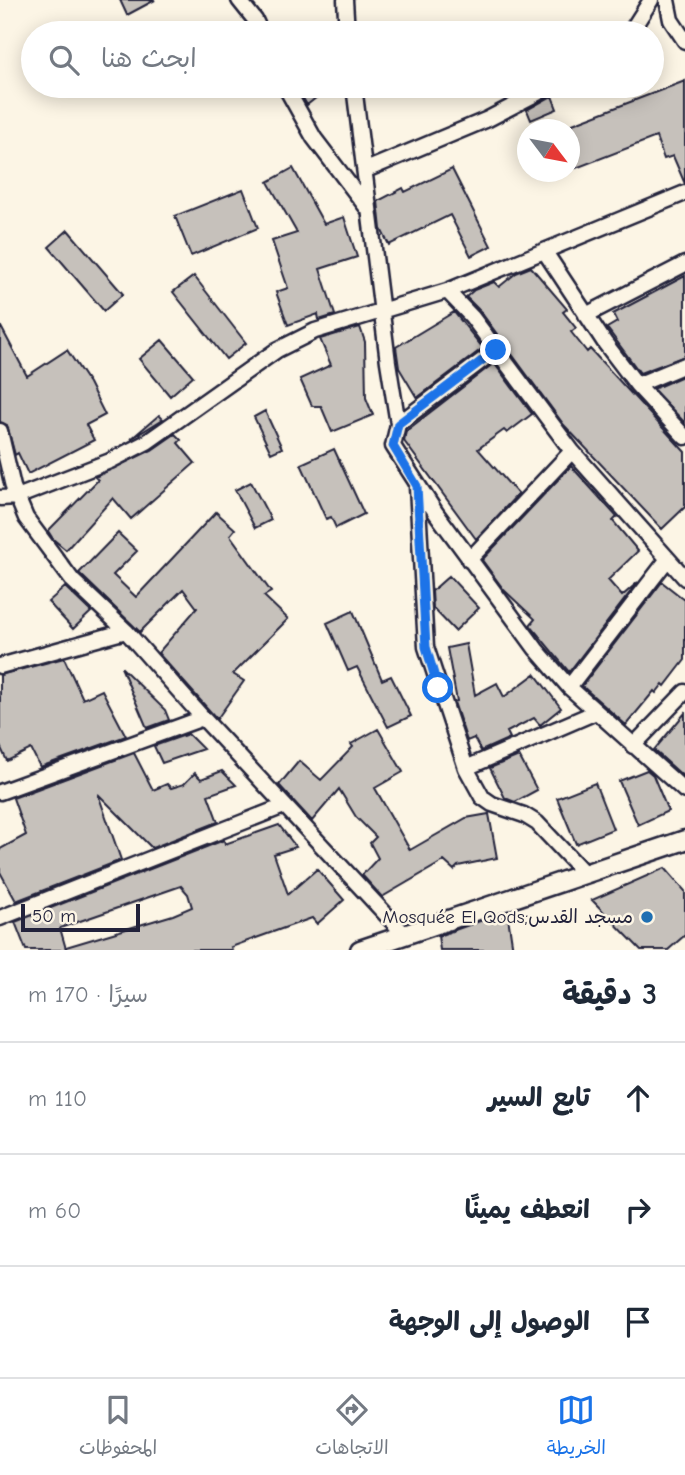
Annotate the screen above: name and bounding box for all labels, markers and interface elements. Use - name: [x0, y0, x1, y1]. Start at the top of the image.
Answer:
- search box: [21, 21, 664, 98]
- icon: search: [45, 41, 83, 79]
- text: ابحث هنا: [101, 44, 197, 74]
- north arrow: [517, 119, 580, 182]
- route end: [480, 334, 511, 365]
- route start: [422, 672, 453, 703]
- scale bar: [21, 901, 140, 933]
- text: 50 m: [32, 905, 76, 927]
- place label: Mosquée El Qods;مسجد القدس: [383, 906, 633, 928]
- marker: Mosquée El Qods;مسجد القدس: [639, 909, 655, 925]
- text: 3 دقيقة: [562, 977, 657, 1012]
- text: سيرًا · 170 m: [28, 981, 148, 1008]
- icon: ahead: [619, 1079, 657, 1117]
- text: تابع السير: [488, 1083, 590, 1113]
- text: 110 m: [28, 1085, 87, 1112]
- icon: right: [619, 1191, 657, 1229]
- text: انعطف يمينًا: [465, 1195, 590, 1225]
- text: 60 m: [28, 1197, 81, 1224]
- icon: arrive: [619, 1303, 657, 1341]
- text: الوصول إلى الوجهة: [389, 1307, 590, 1337]
- tab: المحفوظات: [79, 1391, 157, 1464]
- tab: الاتجاهات: [315, 1391, 389, 1464]
- tab: الخريطة: [547, 1391, 606, 1464]

